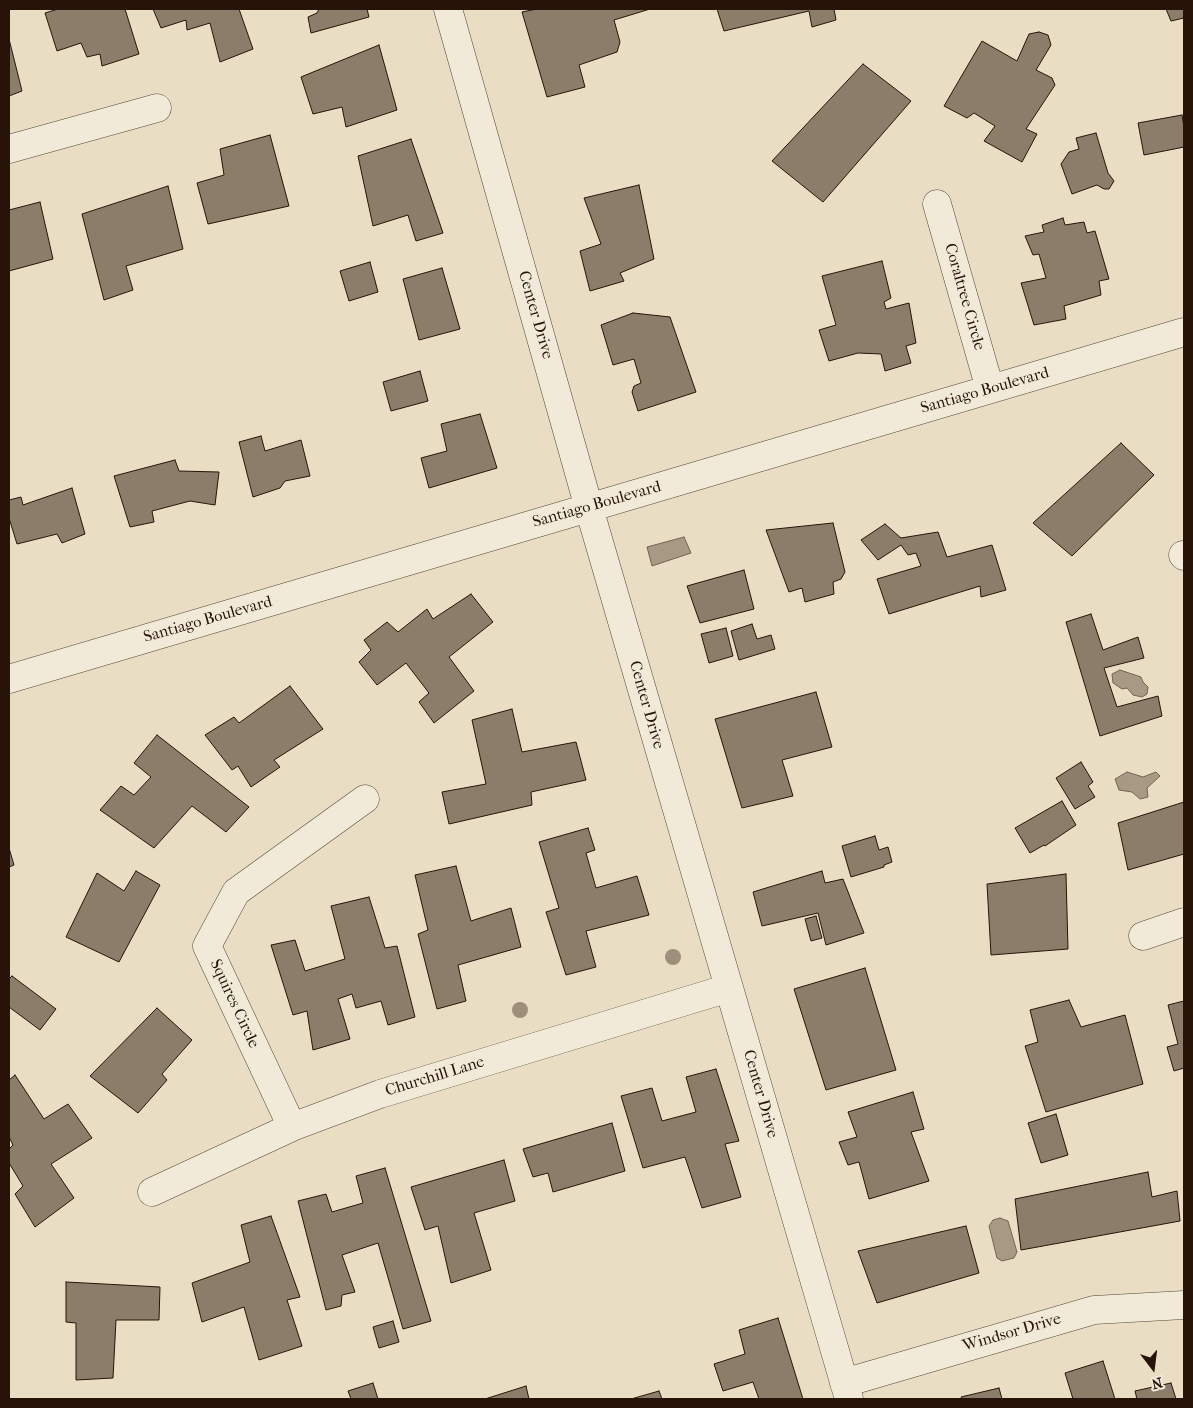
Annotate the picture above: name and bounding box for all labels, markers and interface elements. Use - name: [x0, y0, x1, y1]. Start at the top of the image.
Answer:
- street label: Coraltree Circle: [940, 241, 988, 353]
- street label: Center Drive: [513, 269, 557, 361]
- street label: Santiago Boulevard: [919, 363, 1051, 419]
- street label: Santiago Boulevard: [531, 477, 663, 533]
- street label: Santiago Boulevard: [142, 592, 274, 648]
- street label: Center Drive: [624, 659, 668, 751]
- street label: Squires Circle: [205, 957, 263, 1051]
- street label: Center Drive: [738, 1048, 782, 1140]
- street label: Churchill Lane: [383, 1053, 487, 1101]
- street label: Windsor Drive: [961, 1310, 1063, 1356]
- north arrow: [1128, 1343, 1178, 1393]
- text: N: [1150, 1373, 1164, 1393]

